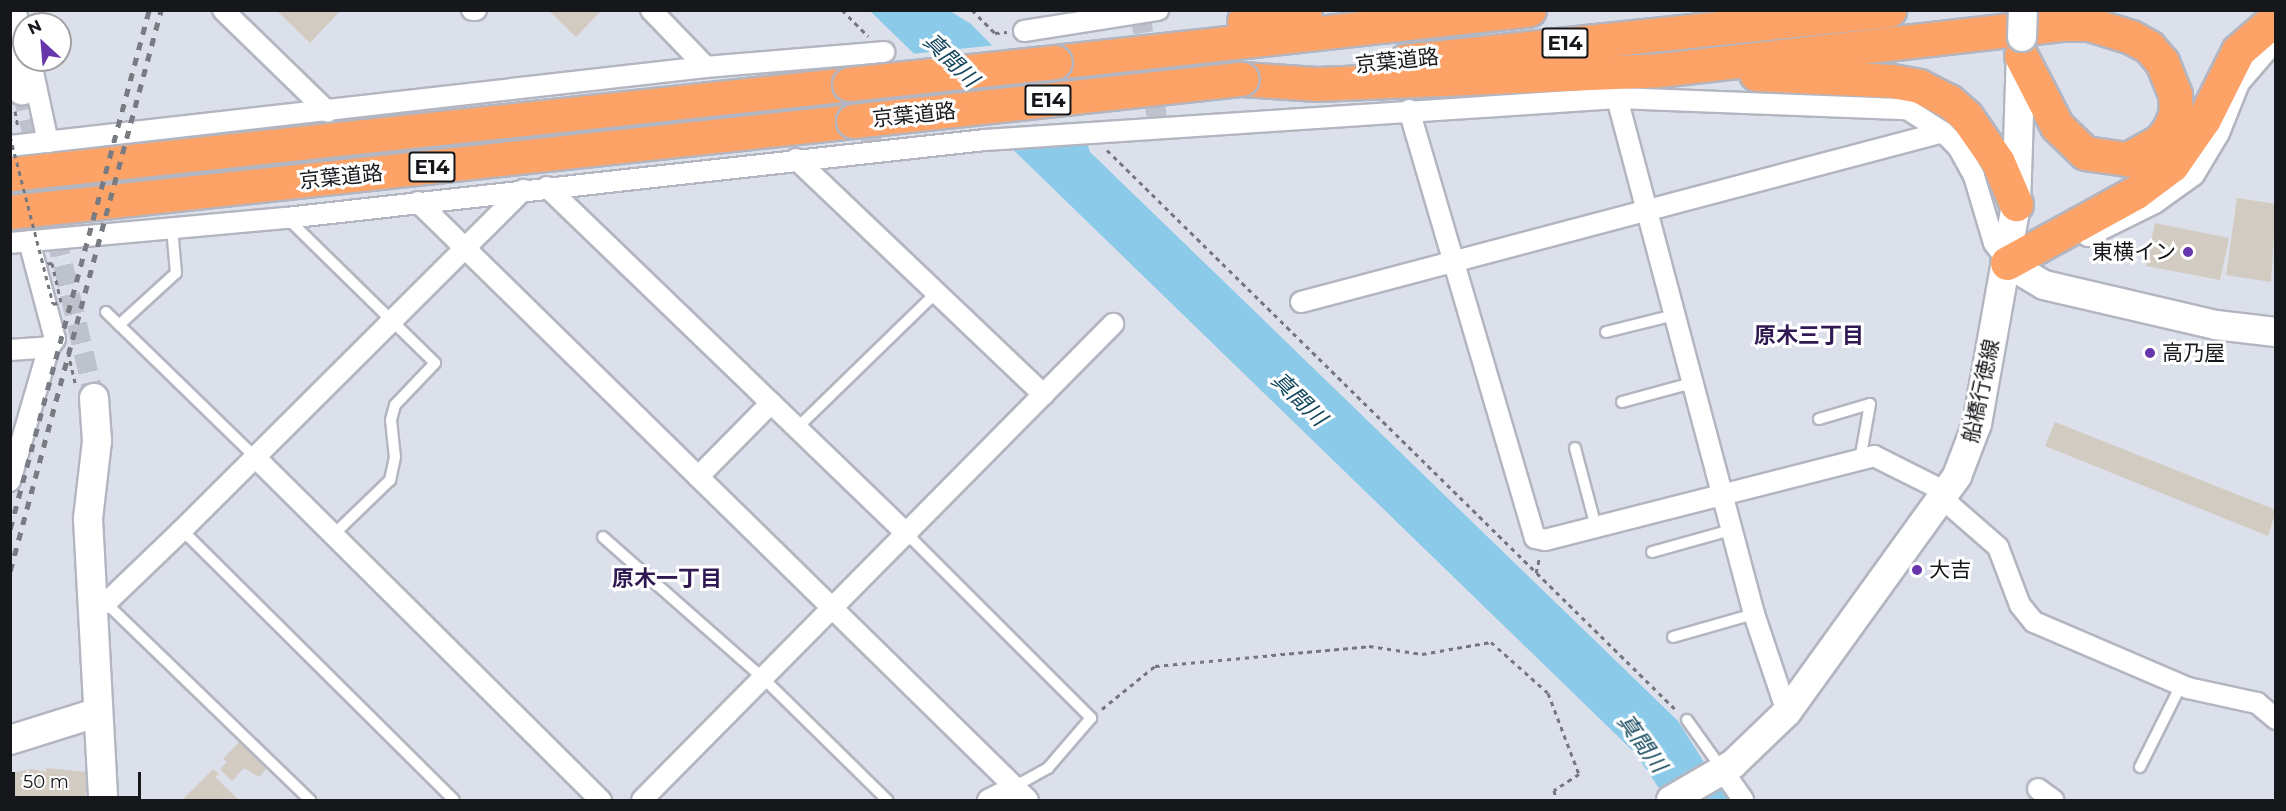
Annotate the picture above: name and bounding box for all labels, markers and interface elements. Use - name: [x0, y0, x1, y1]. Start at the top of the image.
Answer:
- north arrow: [12, 12, 72, 72]
- text: N: [25, 16, 45, 39]
- road number: E14: [1541, 26, 1589, 60]
- water label: 真間川: [918, 28, 984, 92]
- street label: 京葉道路: [1354, 44, 1440, 78]
- road number: E14: [1024, 83, 1072, 117]
- street label: 京葉道路: [871, 98, 957, 132]
- road number: E14: [408, 150, 456, 184]
- street label: 京葉道路: [298, 160, 384, 194]
- place label: 東横イン: [2092, 239, 2176, 265]
- marker: 東横イン: [2181, 245, 2195, 259]
- district label: 原木三丁目: [1754, 323, 1864, 349]
- street label: 船橋行徳線: [1958, 337, 2004, 445]
- place label: 高乃屋: [2162, 340, 2225, 366]
- marker: 高乃屋: [2143, 346, 2157, 360]
- water label: 真間川: [1266, 367, 1332, 431]
- place label: 大吉: [1929, 557, 1971, 583]
- marker: 大吉: [1910, 563, 1924, 577]
- district label: 原木一丁目: [612, 566, 722, 592]
- water label: 真間川: [1612, 709, 1672, 777]
- scale bar: [15, 760, 144, 798]
- text: 50 m: [23, 771, 69, 793]

